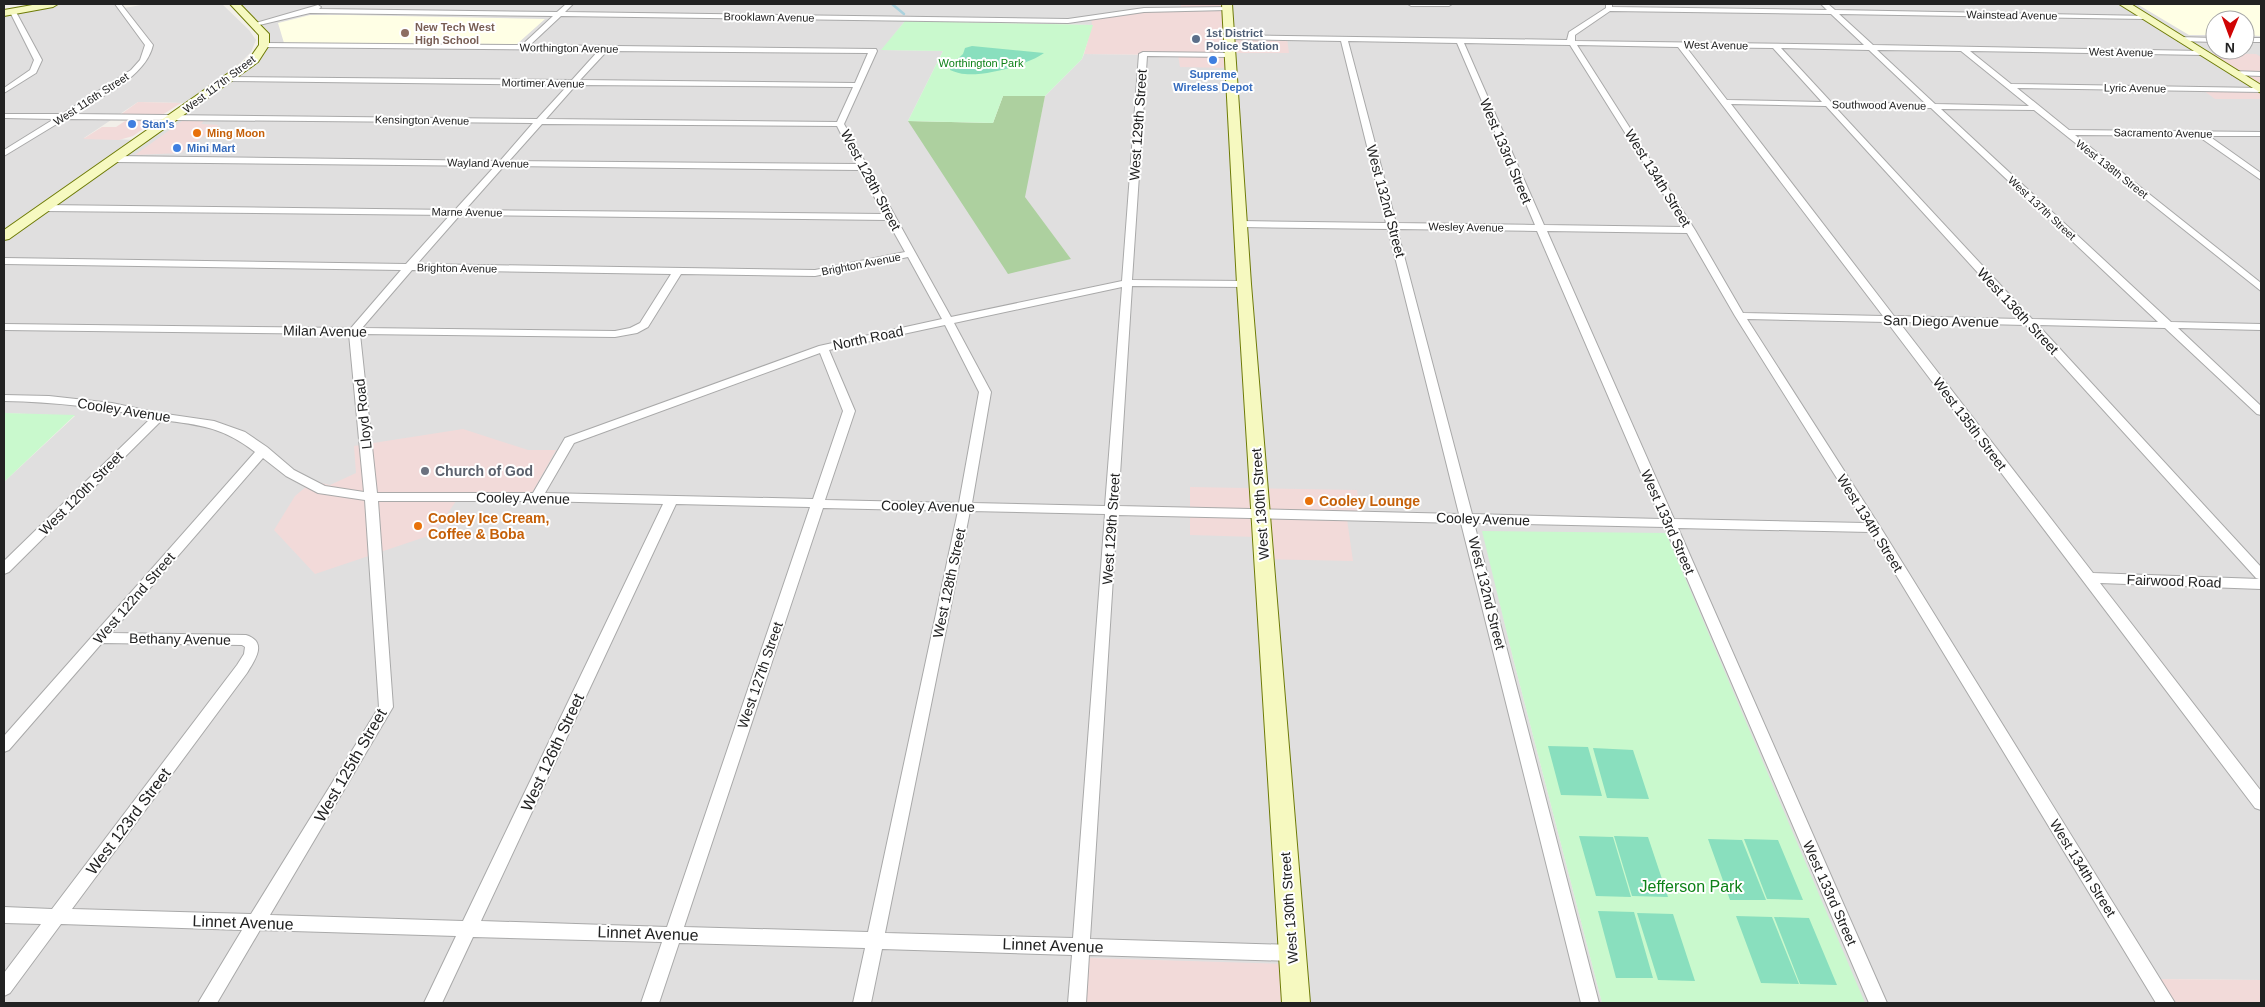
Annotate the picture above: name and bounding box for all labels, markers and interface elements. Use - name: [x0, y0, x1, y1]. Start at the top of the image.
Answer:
- street label: Wainstead Avenue: [1966, 8, 2058, 22]
- street label: Brooklawn Avenue: [723, 10, 815, 24]
- north arrow: [2205, 10, 2255, 60]
- place label: New Tech West High School: [415, 21, 495, 46]
- marker: New Tech West High School: [399, 27, 411, 39]
- place label: 1st District Police Station: [1206, 27, 1279, 52]
- marker: 1st District Police Station: [1190, 33, 1202, 45]
- street label: West Avenue: [1684, 38, 1748, 52]
- text: N: [2225, 40, 2235, 56]
- street label: Worthington Avenue: [520, 41, 618, 55]
- street label: West Avenue: [2089, 45, 2153, 59]
- street label: West 117th Street: [181, 53, 257, 115]
- marker: Supreme Wireless Depot: [1207, 54, 1219, 66]
- park label: Worthington Park: [939, 57, 1024, 69]
- place label: Supreme Wireless Depot: [1173, 68, 1253, 93]
- street label: West 129th Street: [1126, 69, 1150, 181]
- street label: West 116th Street: [51, 70, 131, 128]
- street label: Mortimer Avenue: [501, 76, 585, 90]
- street label: Lyric Avenue: [2104, 81, 2166, 95]
- street label: West 133rd Street: [1477, 96, 1535, 206]
- street label: Southwood Avenue: [1832, 98, 1926, 112]
- street label: Kensington Avenue: [375, 113, 469, 127]
- marker: Stan's: [126, 118, 138, 130]
- place label: Stan's: [142, 118, 175, 130]
- street label: West 134th Street: [1622, 126, 1694, 230]
- street label: Sacramento Avenue: [2113, 126, 2213, 140]
- marker: Ming Moon: [191, 127, 203, 139]
- place label: Ming Moon: [207, 127, 265, 139]
- street label: West 128th Street: [838, 127, 904, 233]
- street label: West 138th Street: [2074, 137, 2150, 201]
- marker: Mini Mart: [171, 142, 183, 154]
- place label: Mini Mart: [187, 142, 236, 154]
- street label: West 132nd Street: [1363, 143, 1409, 259]
- street label: Wayland Avenue: [447, 156, 529, 170]
- street label: West 137th Street: [2006, 174, 2078, 242]
- street label: Marne Avenue: [432, 205, 502, 219]
- street label: Wesley Avenue: [1428, 220, 1504, 234]
- street label: Brighton Avenue: [820, 250, 902, 278]
- street label: Brighton Avenue: [417, 261, 497, 275]
- street label: West 136th Street: [1974, 265, 2062, 357]
- street label: San Diego Avenue: [1883, 312, 1999, 330]
- street label: Milan Avenue: [283, 322, 367, 340]
- street label: North Road: [831, 323, 905, 353]
- street label: West 135th Street: [1930, 375, 2010, 474]
- street label: Lloyd Road: [351, 378, 375, 450]
- street label: Cooley Avenue: [76, 395, 172, 425]
- street label: West 120th Street: [36, 448, 126, 538]
- street label: West 130th Street: [1248, 448, 1272, 560]
- place label: Church of God: [435, 463, 533, 479]
- marker: Church of God: [419, 465, 431, 477]
- street label: West 133rd Street: [1638, 467, 1698, 577]
- street label: West 134th Street: [1834, 471, 1906, 575]
- street label: West 129th Street: [1099, 473, 1123, 585]
- street label: Cooley Avenue: [476, 489, 570, 507]
- place label: Cooley Lounge: [1319, 493, 1420, 509]
- marker: Cooley Lounge: [1303, 495, 1315, 507]
- street label: Cooley Avenue: [881, 497, 975, 515]
- street label: Cooley Avenue: [1436, 509, 1530, 529]
- place label: Cooley Ice Cream, Coffee & Boba: [428, 510, 549, 542]
- marker: Cooley Ice Cream, Coffee & Boba: [412, 520, 424, 532]
- street label: West 128th Street: [930, 527, 968, 639]
- street label: West 132nd Street: [1465, 535, 1509, 651]
- street label: West 122nd Street: [90, 549, 178, 647]
- street label: Fairwood Road: [2126, 571, 2222, 591]
- street label: West 127th Street: [734, 619, 786, 730]
- street label: Bethany Avenue: [129, 630, 231, 648]
- street label: West 126th Street: [518, 690, 587, 814]
- street label: West 125th Street: [311, 705, 390, 825]
- street label: West 123rd Street: [83, 764, 174, 878]
- street label: West 134th Street: [2047, 816, 2119, 920]
- street label: West 133rd Street: [1800, 838, 1860, 948]
- street label: West 130th Street: [1277, 852, 1301, 964]
- park label: Jefferson Park: [1640, 878, 1743, 895]
- street label: Linnet Avenue: [192, 912, 294, 933]
- street label: Linnet Avenue: [597, 923, 699, 944]
- street label: Linnet Avenue: [1002, 935, 1104, 956]

